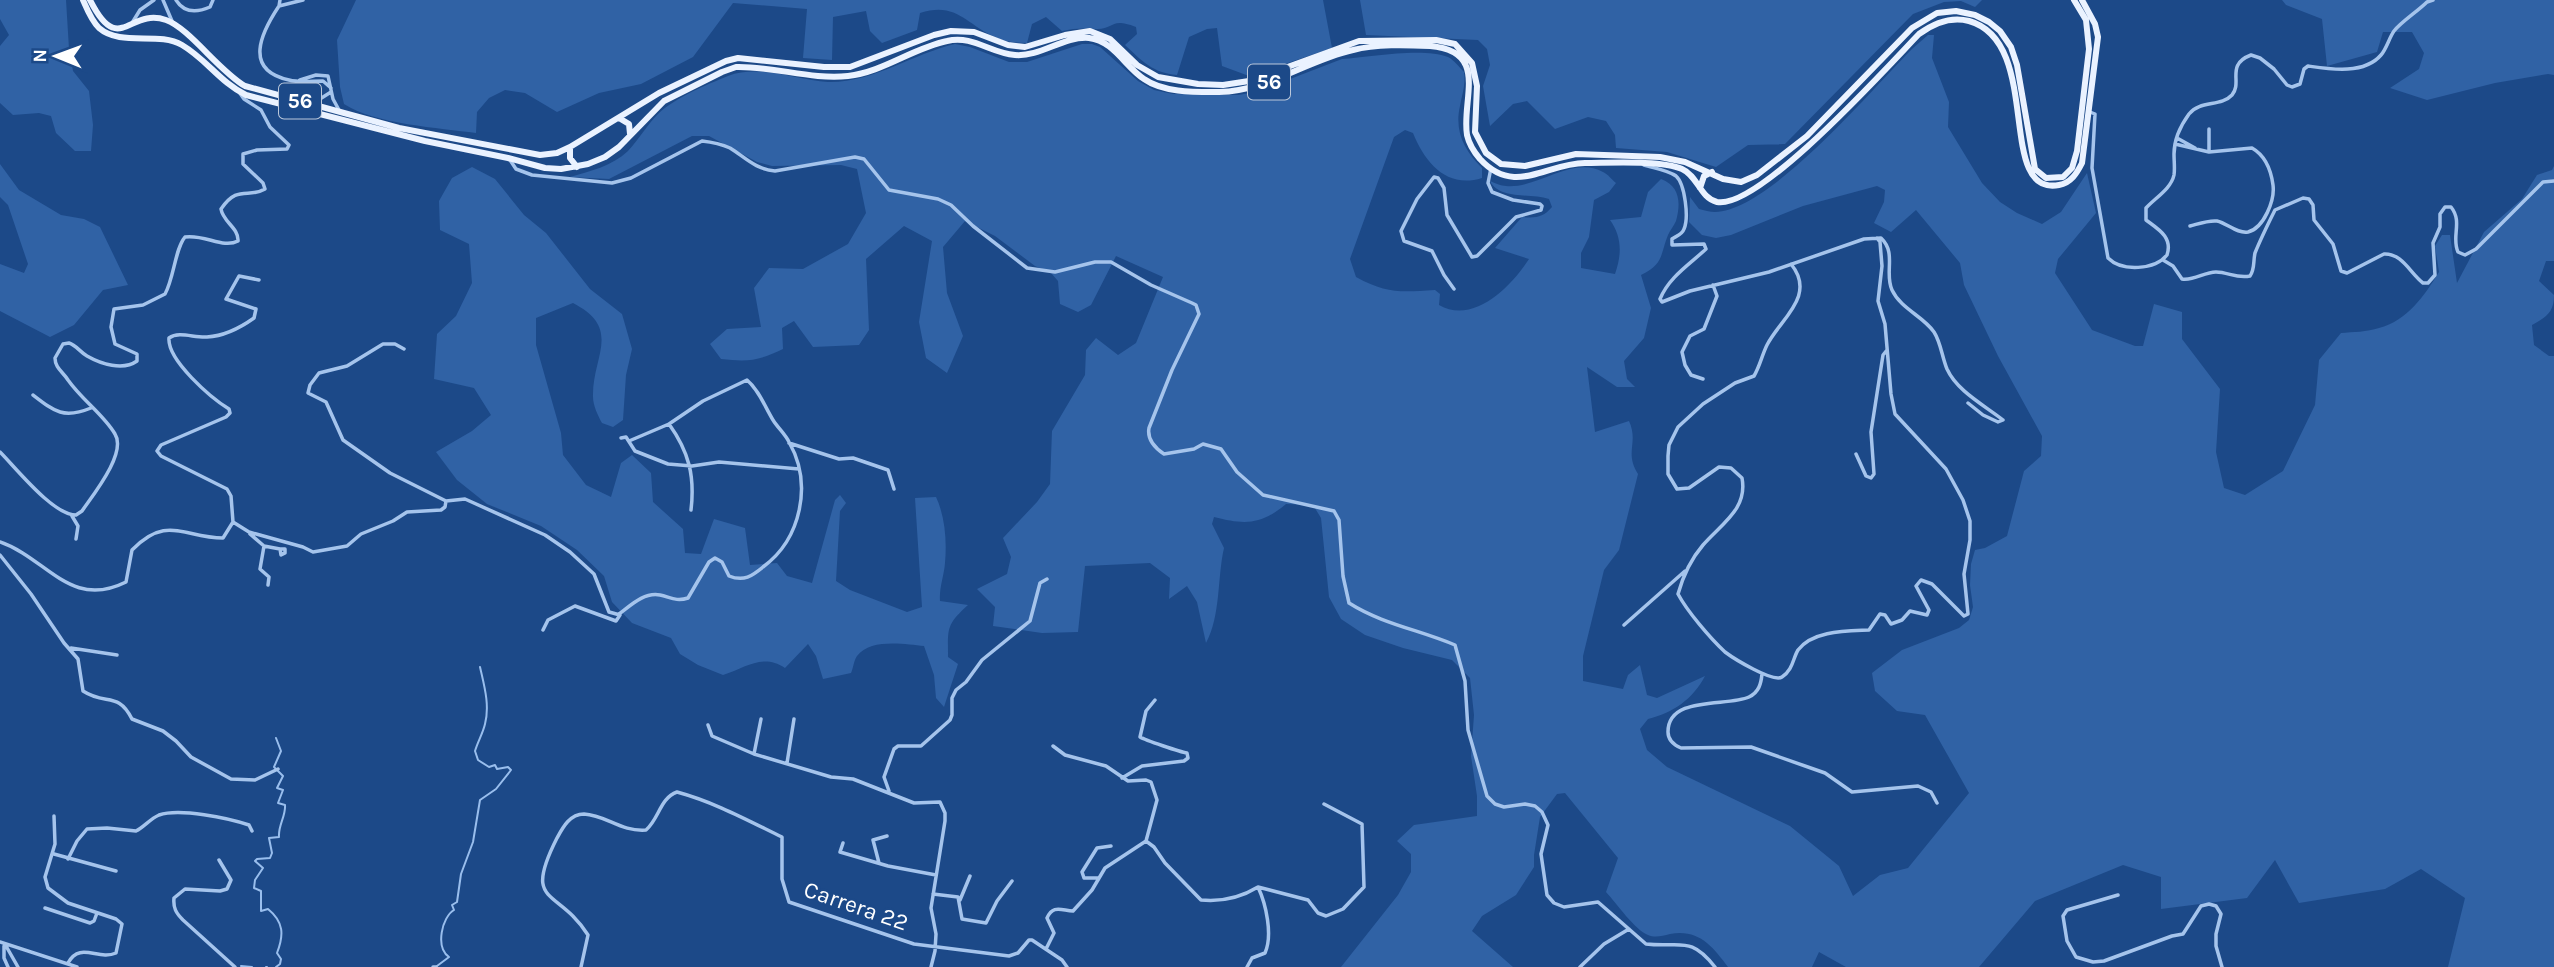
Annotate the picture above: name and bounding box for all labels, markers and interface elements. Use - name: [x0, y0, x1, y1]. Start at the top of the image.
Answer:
- north arrow: [21, 21, 91, 91]
- text: N: [29, 49, 51, 63]
- road number: 56: [1248, 64, 1290, 100]
- road number: 56: [279, 84, 321, 119]
- street label: Carrera 22: [800, 876, 912, 936]

